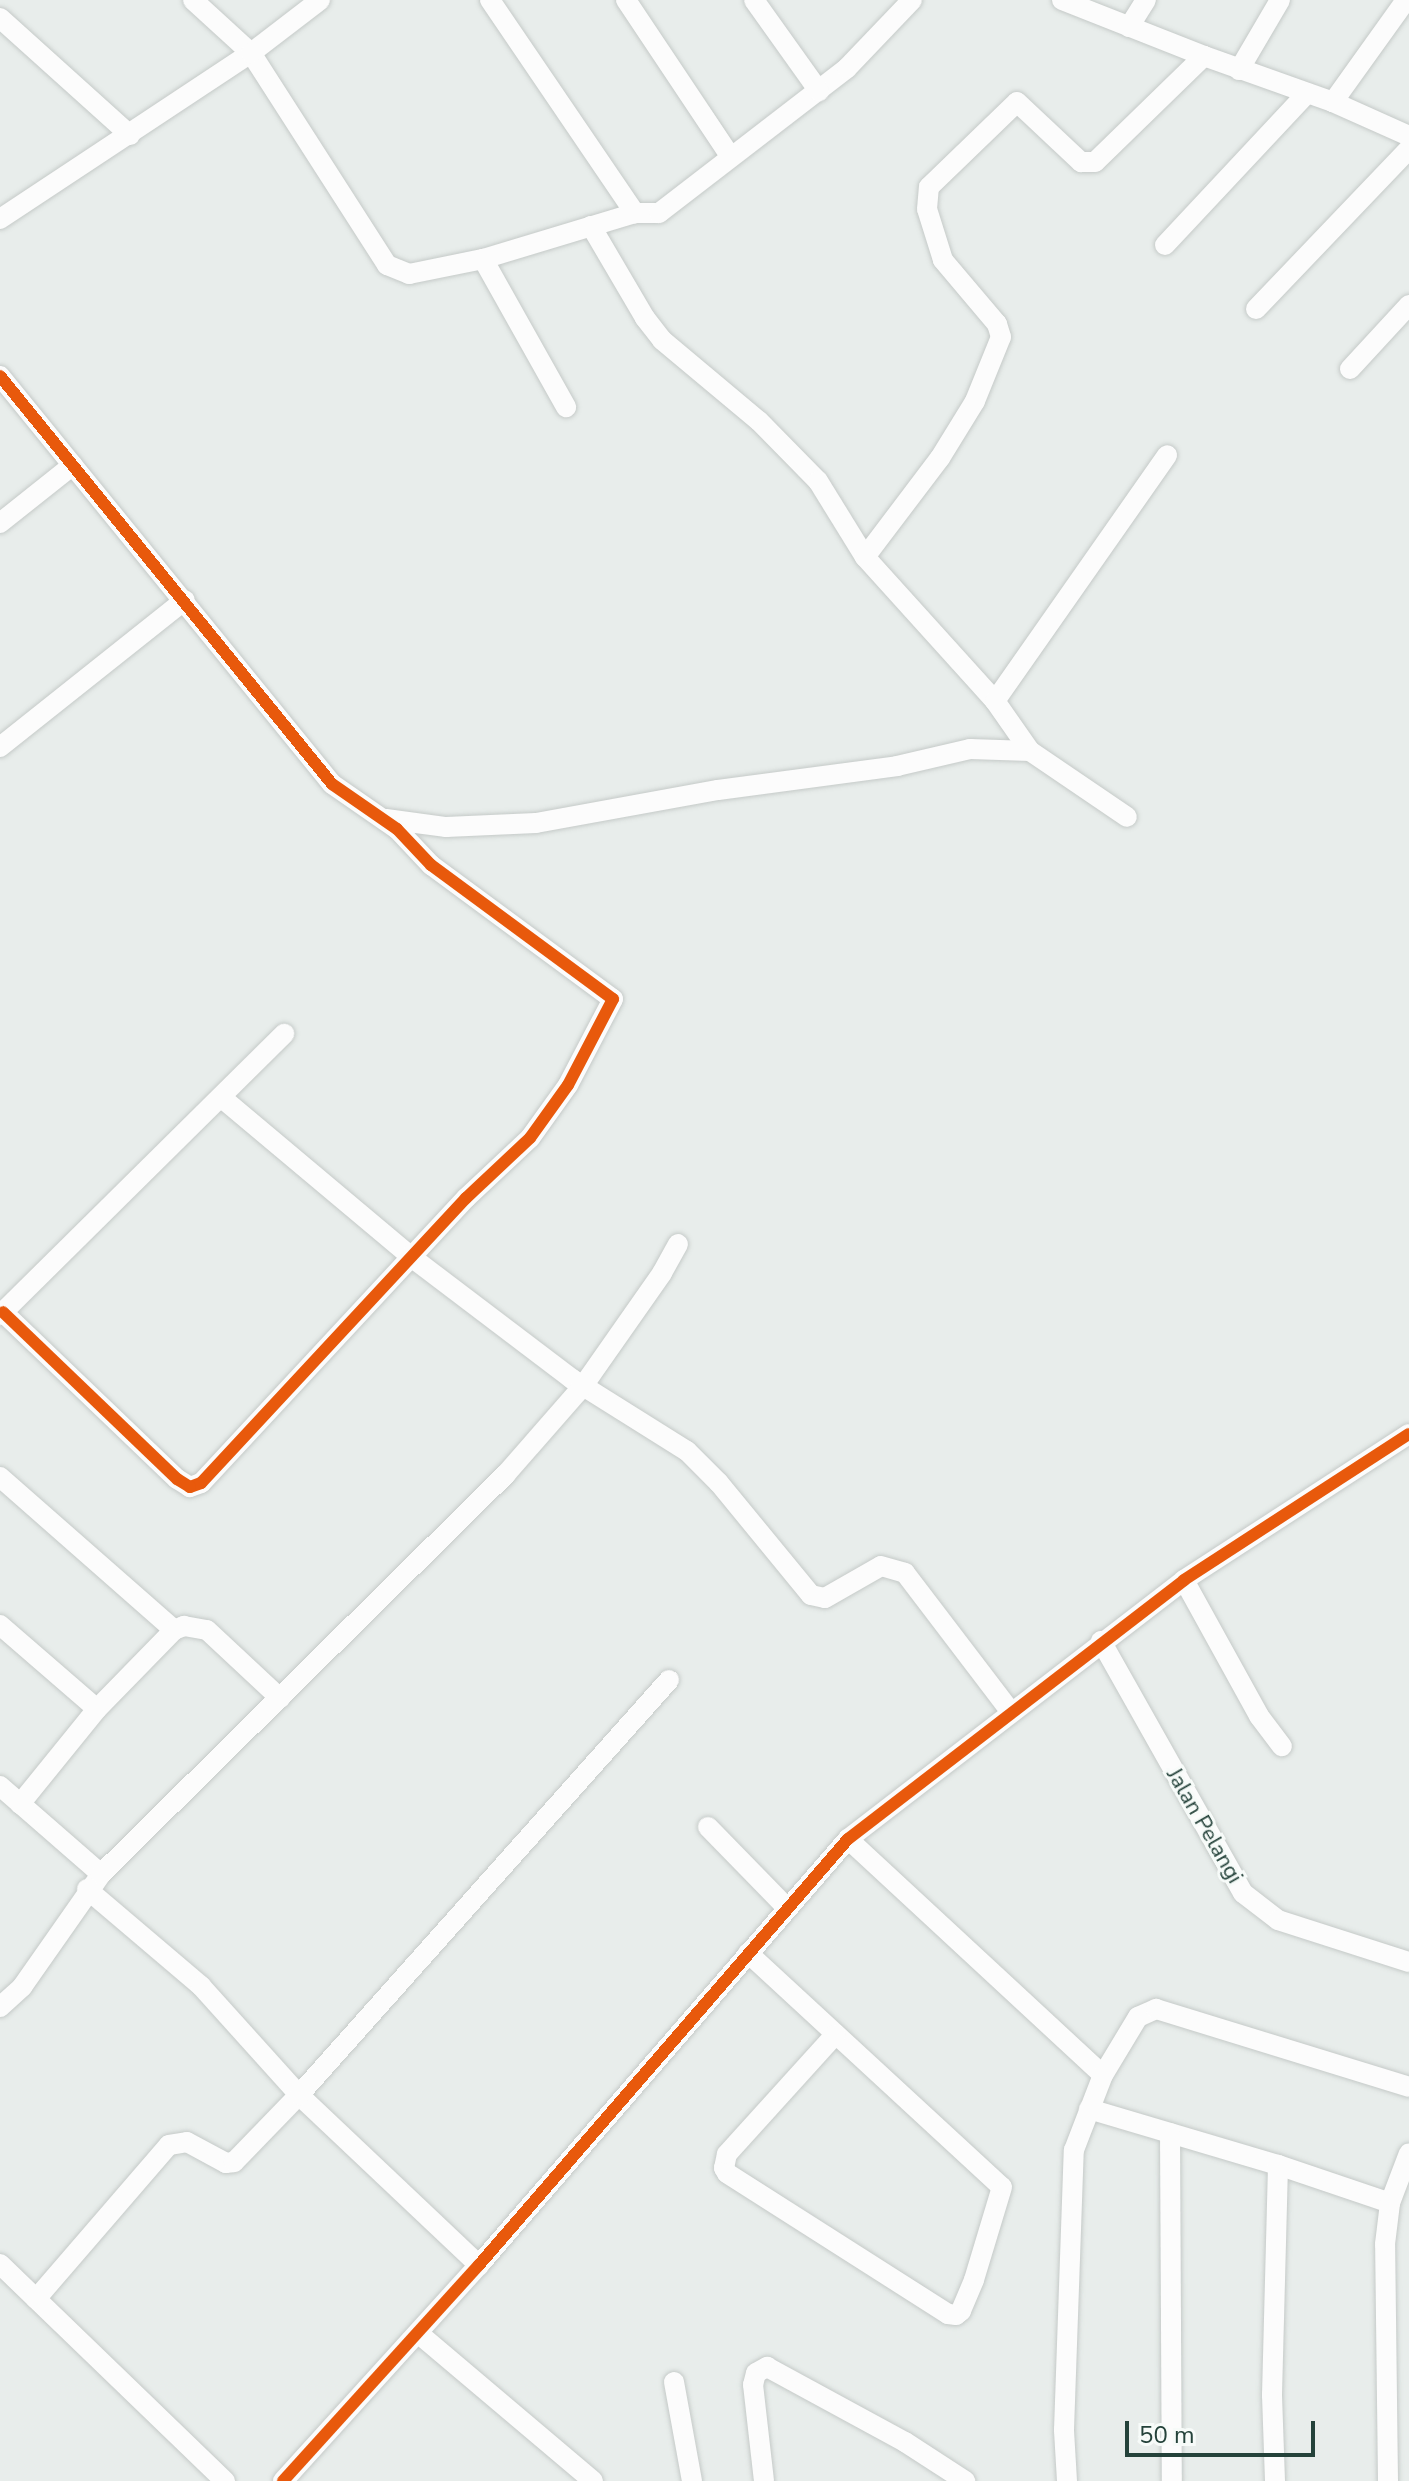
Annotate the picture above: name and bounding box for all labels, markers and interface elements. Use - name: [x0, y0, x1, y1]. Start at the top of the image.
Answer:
- street label: Jalan Pelangi: [1160, 1764, 1248, 1888]
- scale bar: [1129, 2405, 1319, 2455]
- text: 50 m: [1139, 2419, 1195, 2451]

